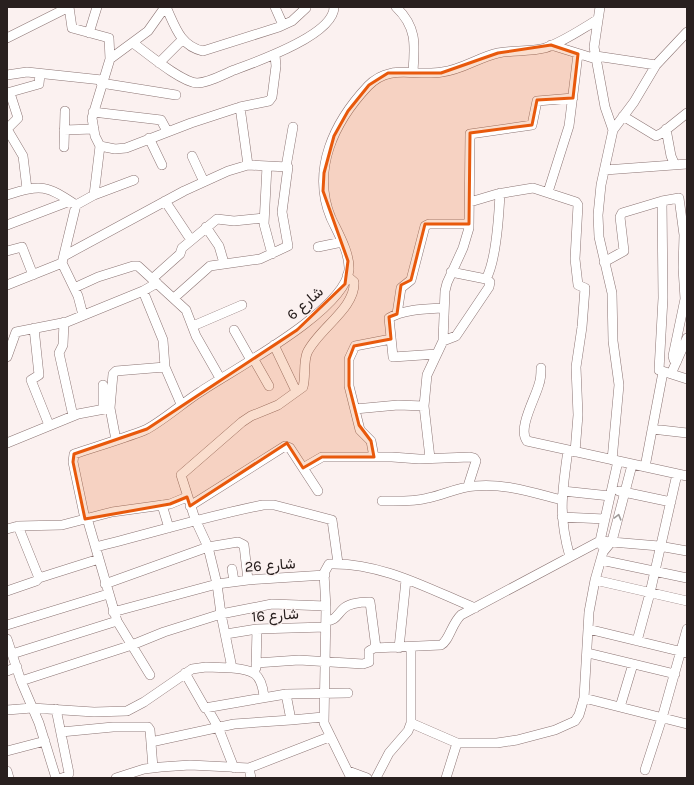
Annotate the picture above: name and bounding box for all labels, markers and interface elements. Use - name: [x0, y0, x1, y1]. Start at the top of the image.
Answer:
- street label: شارع 6: [283, 282, 328, 325]
- one-way arrow: [613, 513, 622, 520]
- street label: شارع 26: [244, 554, 296, 578]
- street label: شارع 16: [251, 604, 300, 628]

